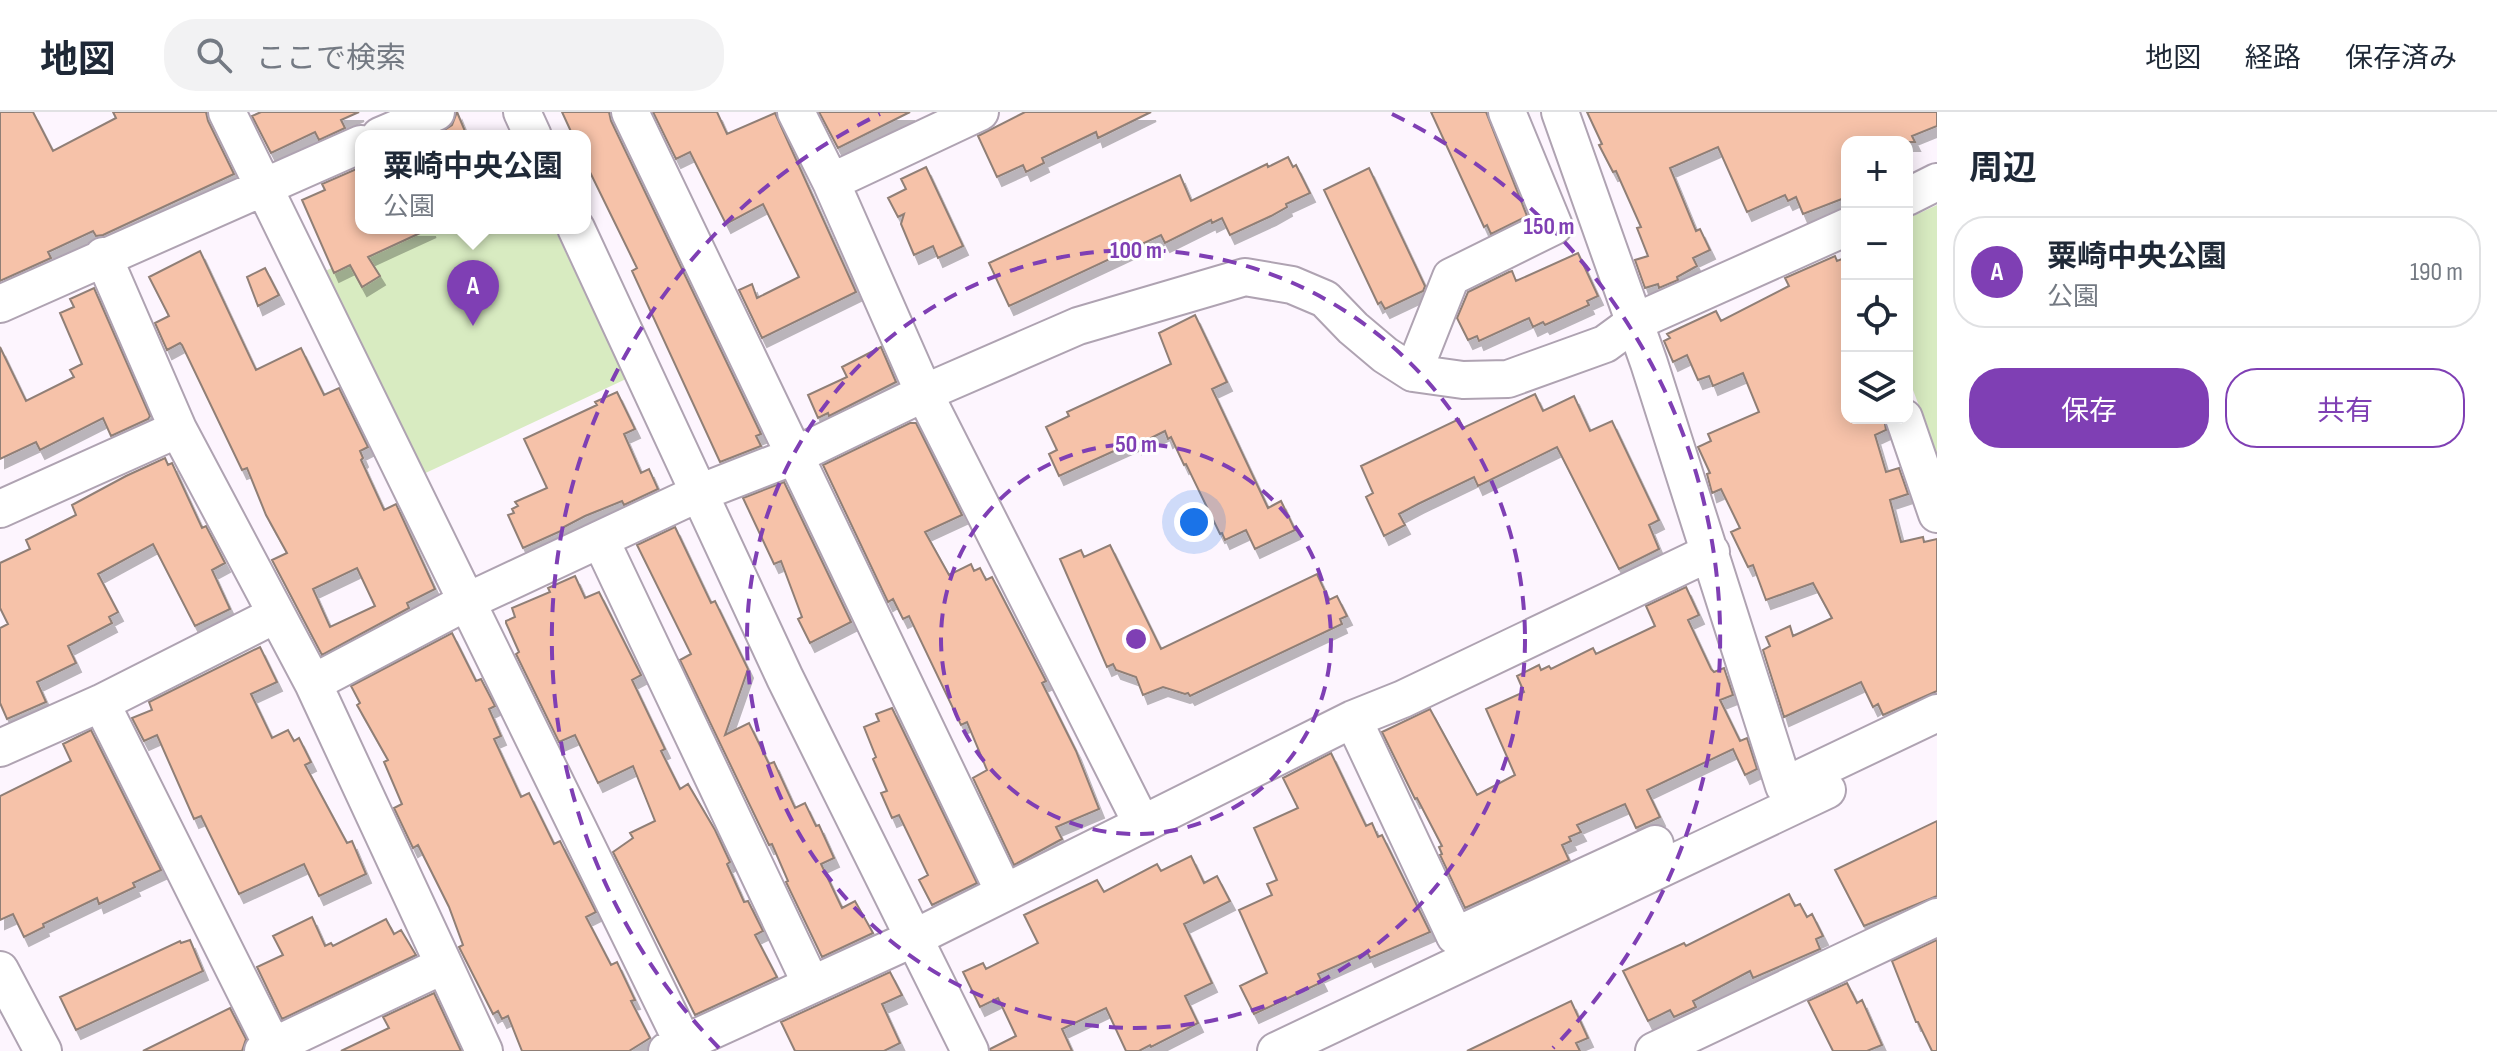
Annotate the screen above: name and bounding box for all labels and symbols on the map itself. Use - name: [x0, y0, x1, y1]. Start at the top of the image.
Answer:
- text: 150 m: [1523, 212, 1575, 241]
- text: 100 m: [1110, 236, 1162, 265]
- pin: A: [447, 260, 499, 326]
- text: 50 m: [1115, 430, 1157, 459]
- your location: [1174, 502, 1214, 542]
- centre of rings: [1122, 625, 1150, 653]

